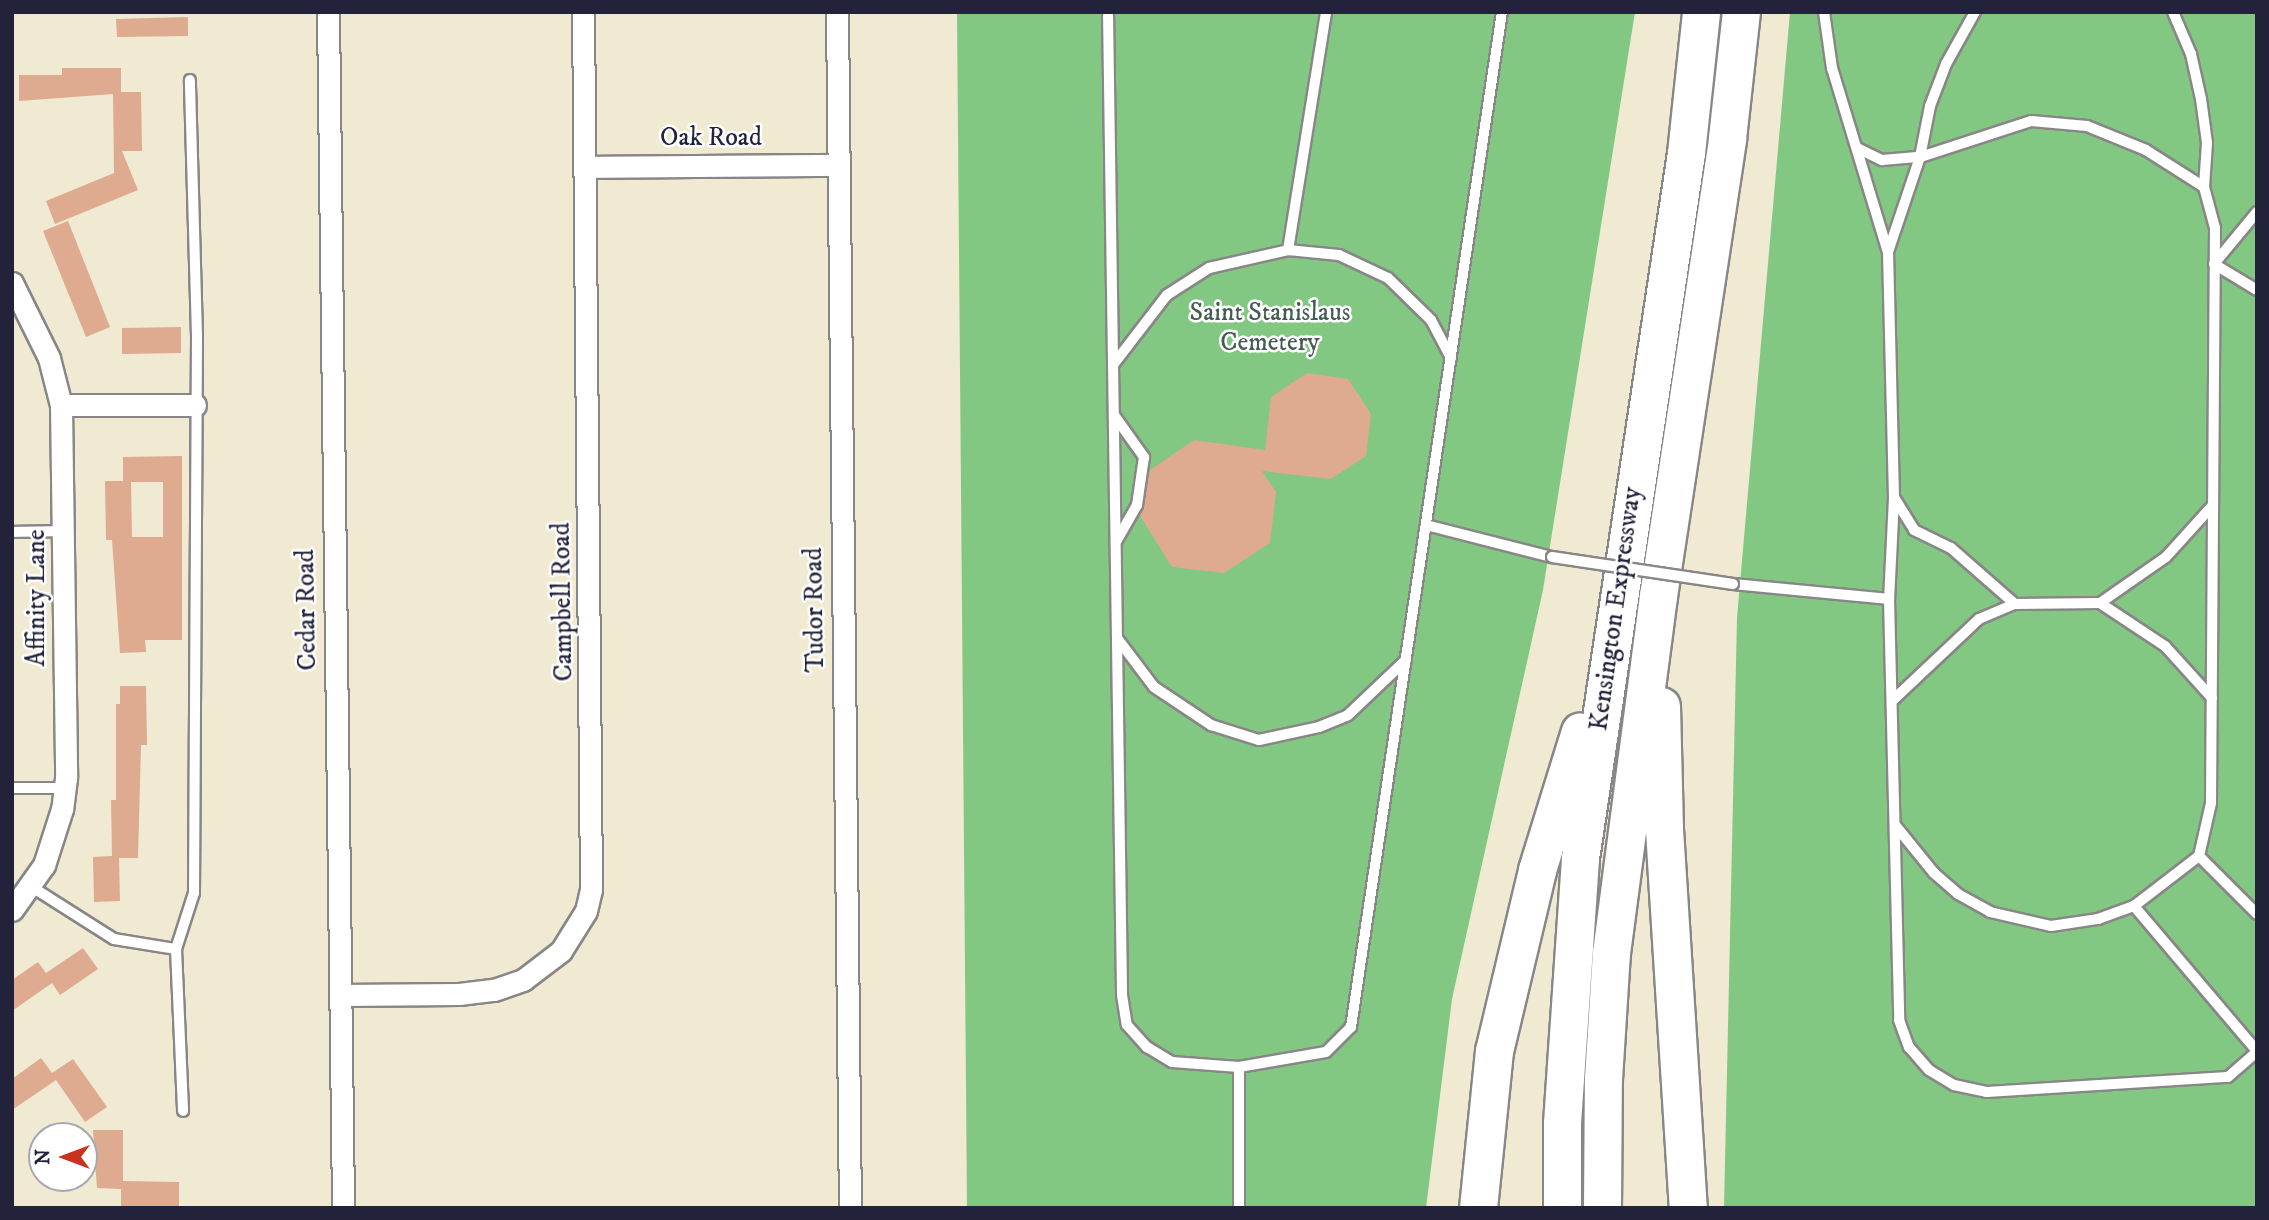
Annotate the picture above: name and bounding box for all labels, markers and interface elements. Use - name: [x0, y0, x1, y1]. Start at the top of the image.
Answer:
- street label: Oak Road: [660, 122, 762, 154]
- park label: Saint Stanislaus Cemetery: [1190, 297, 1350, 358]
- street label: Kensington Expressway: [1583, 485, 1649, 733]
- street label: Campbell Road: [546, 522, 580, 682]
- street label: Affinity Lane: [21, 529, 53, 667]
- street label: Tudor Road: [798, 547, 832, 673]
- street label: Cedar Road: [290, 549, 324, 671]
- north arrow: [28, 1122, 98, 1192]
- text: N: [32, 1149, 55, 1165]

